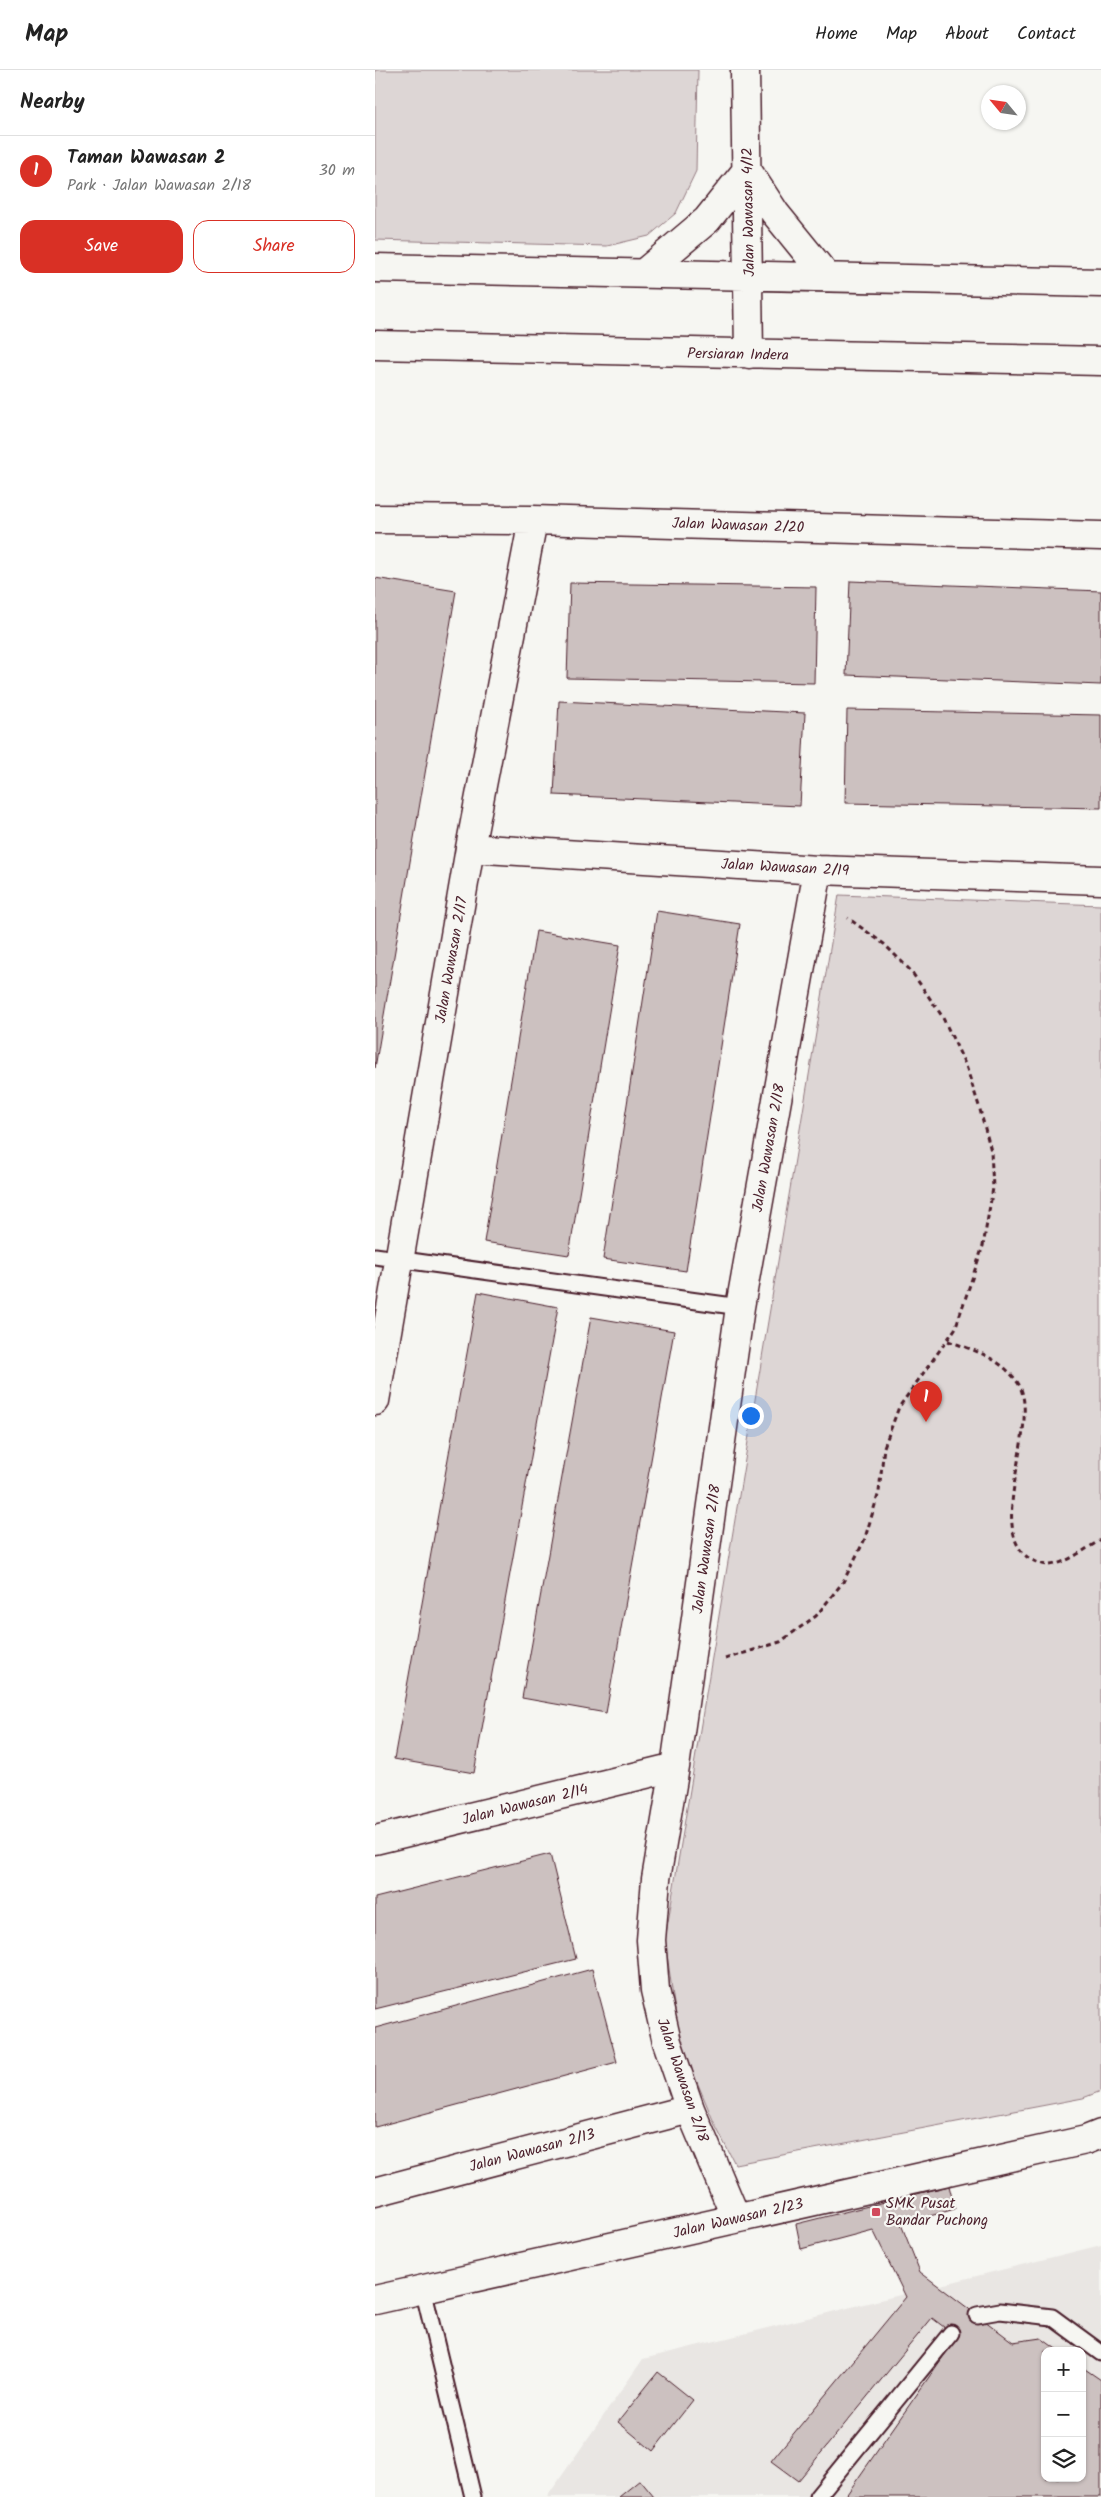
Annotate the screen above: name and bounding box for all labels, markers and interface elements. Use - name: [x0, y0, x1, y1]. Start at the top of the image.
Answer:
- text: Map: [25, 15, 68, 54]
- text: Home: [815, 20, 858, 49]
- text: Map: [886, 20, 917, 49]
- text: About: [945, 20, 989, 49]
- text: Contact: [1017, 20, 1076, 49]
- north arrow: [981, 85, 1026, 130]
- text: Nearby: [20, 86, 85, 119]
- text: Taman Wawasan 2: [67, 143, 225, 173]
- street label: Jalan Wawasan 4/12: [736, 147, 762, 277]
- text: 1: [34, 158, 38, 183]
- text: 30 m: [319, 158, 355, 183]
- text: Park · Jalan Wawasan 2/18: [67, 173, 251, 198]
- button: Save: [20, 220, 183, 273]
- button: Share: [193, 220, 355, 273]
- street label: Persiaran Indera: [687, 342, 789, 368]
- street label: Jalan Wawasan 2/20: [671, 512, 805, 540]
- street label: Jalan Wawasan 2/19: [720, 853, 850, 883]
- street label: Jalan Wawasan 2/17: [429, 894, 475, 1025]
- street label: Jalan Wawasan 2/18: [746, 1081, 792, 1214]
- pin: 1: [910, 1381, 942, 1422]
- your location: [738, 1403, 764, 1429]
- street label: Jalan Wawasan 2/18: [686, 1482, 728, 1615]
- street label: Jalan Wawasan 2/14: [460, 1778, 591, 1832]
- street label: Jalan Wawasan 2/18: [650, 2015, 715, 2147]
- street label: Jalan Wawasan 2/13: [467, 2123, 598, 2179]
- street label: Jalan Wawasan 2/23: [671, 2192, 806, 2246]
- place label: SMK Pusat Bandar Puchong: [886, 2192, 988, 2233]
- marker: SMK Pusat Bandar Puchong: [870, 2206, 882, 2218]
- map controls: [1041, 2347, 1086, 2482]
- button: +: [1041, 2347, 1086, 2392]
- button: −: [1041, 2392, 1086, 2437]
- button: layers: [1041, 2437, 1086, 2482]

